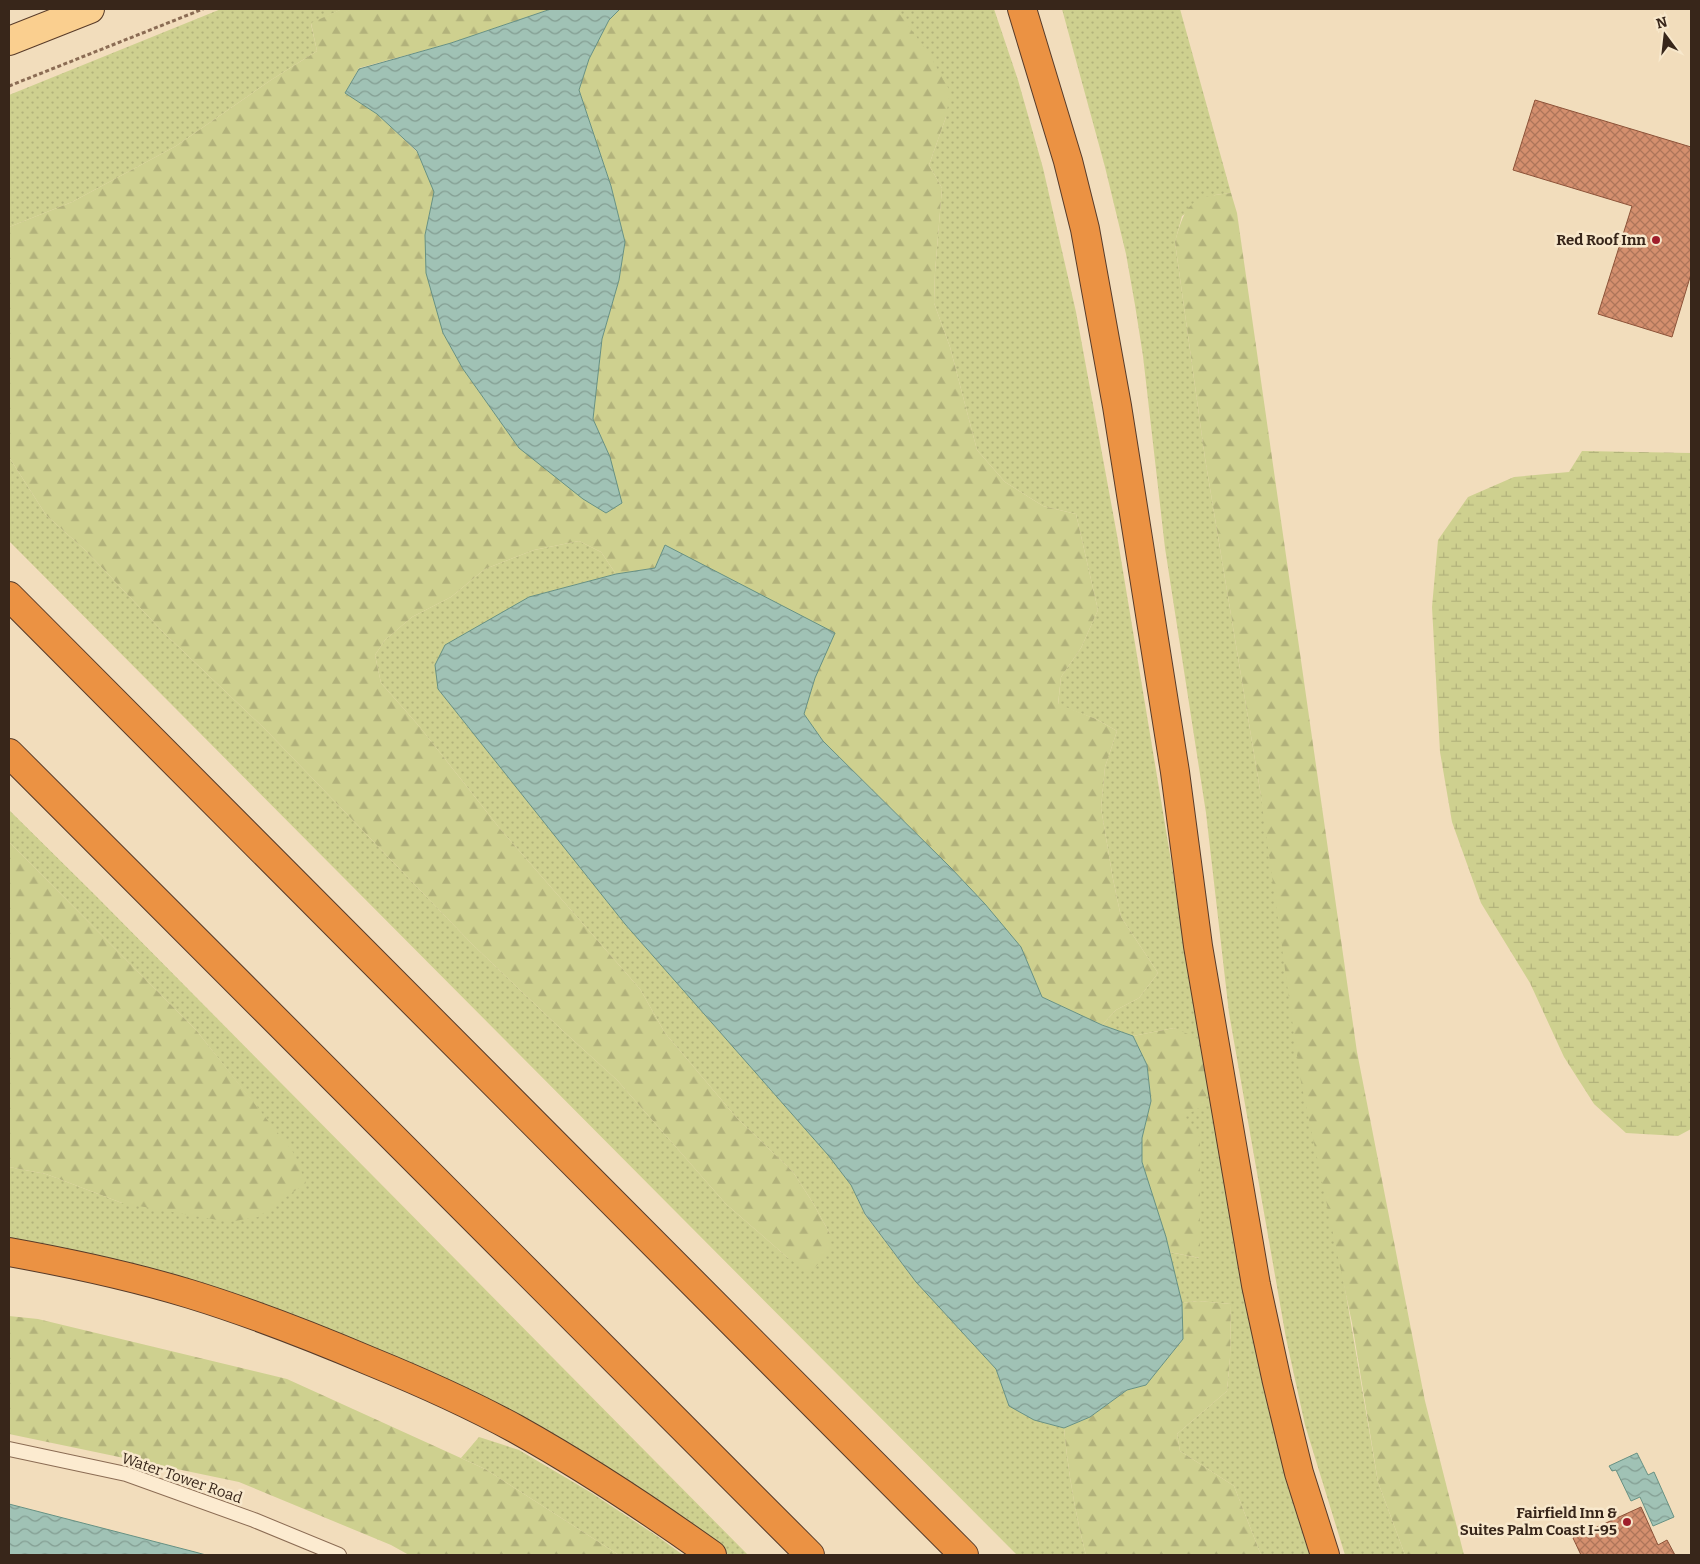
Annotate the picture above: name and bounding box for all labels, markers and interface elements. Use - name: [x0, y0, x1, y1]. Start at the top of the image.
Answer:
- north arrow: [1640, 10, 1690, 60]
- text: N: [1654, 13, 1669, 33]
- place label: Red Roof Inn: [1556, 231, 1646, 249]
- marker: Red Roof Inn: [1650, 234, 1662, 246]
- street label: Water Tower Road: [119, 1449, 245, 1507]
- place label: Fairfield Inn & Suites Palm Coast I-95: [1460, 1504, 1617, 1539]
- marker: Fairfield Inn & Suites Palm Coast I-95: [1621, 1516, 1633, 1528]

